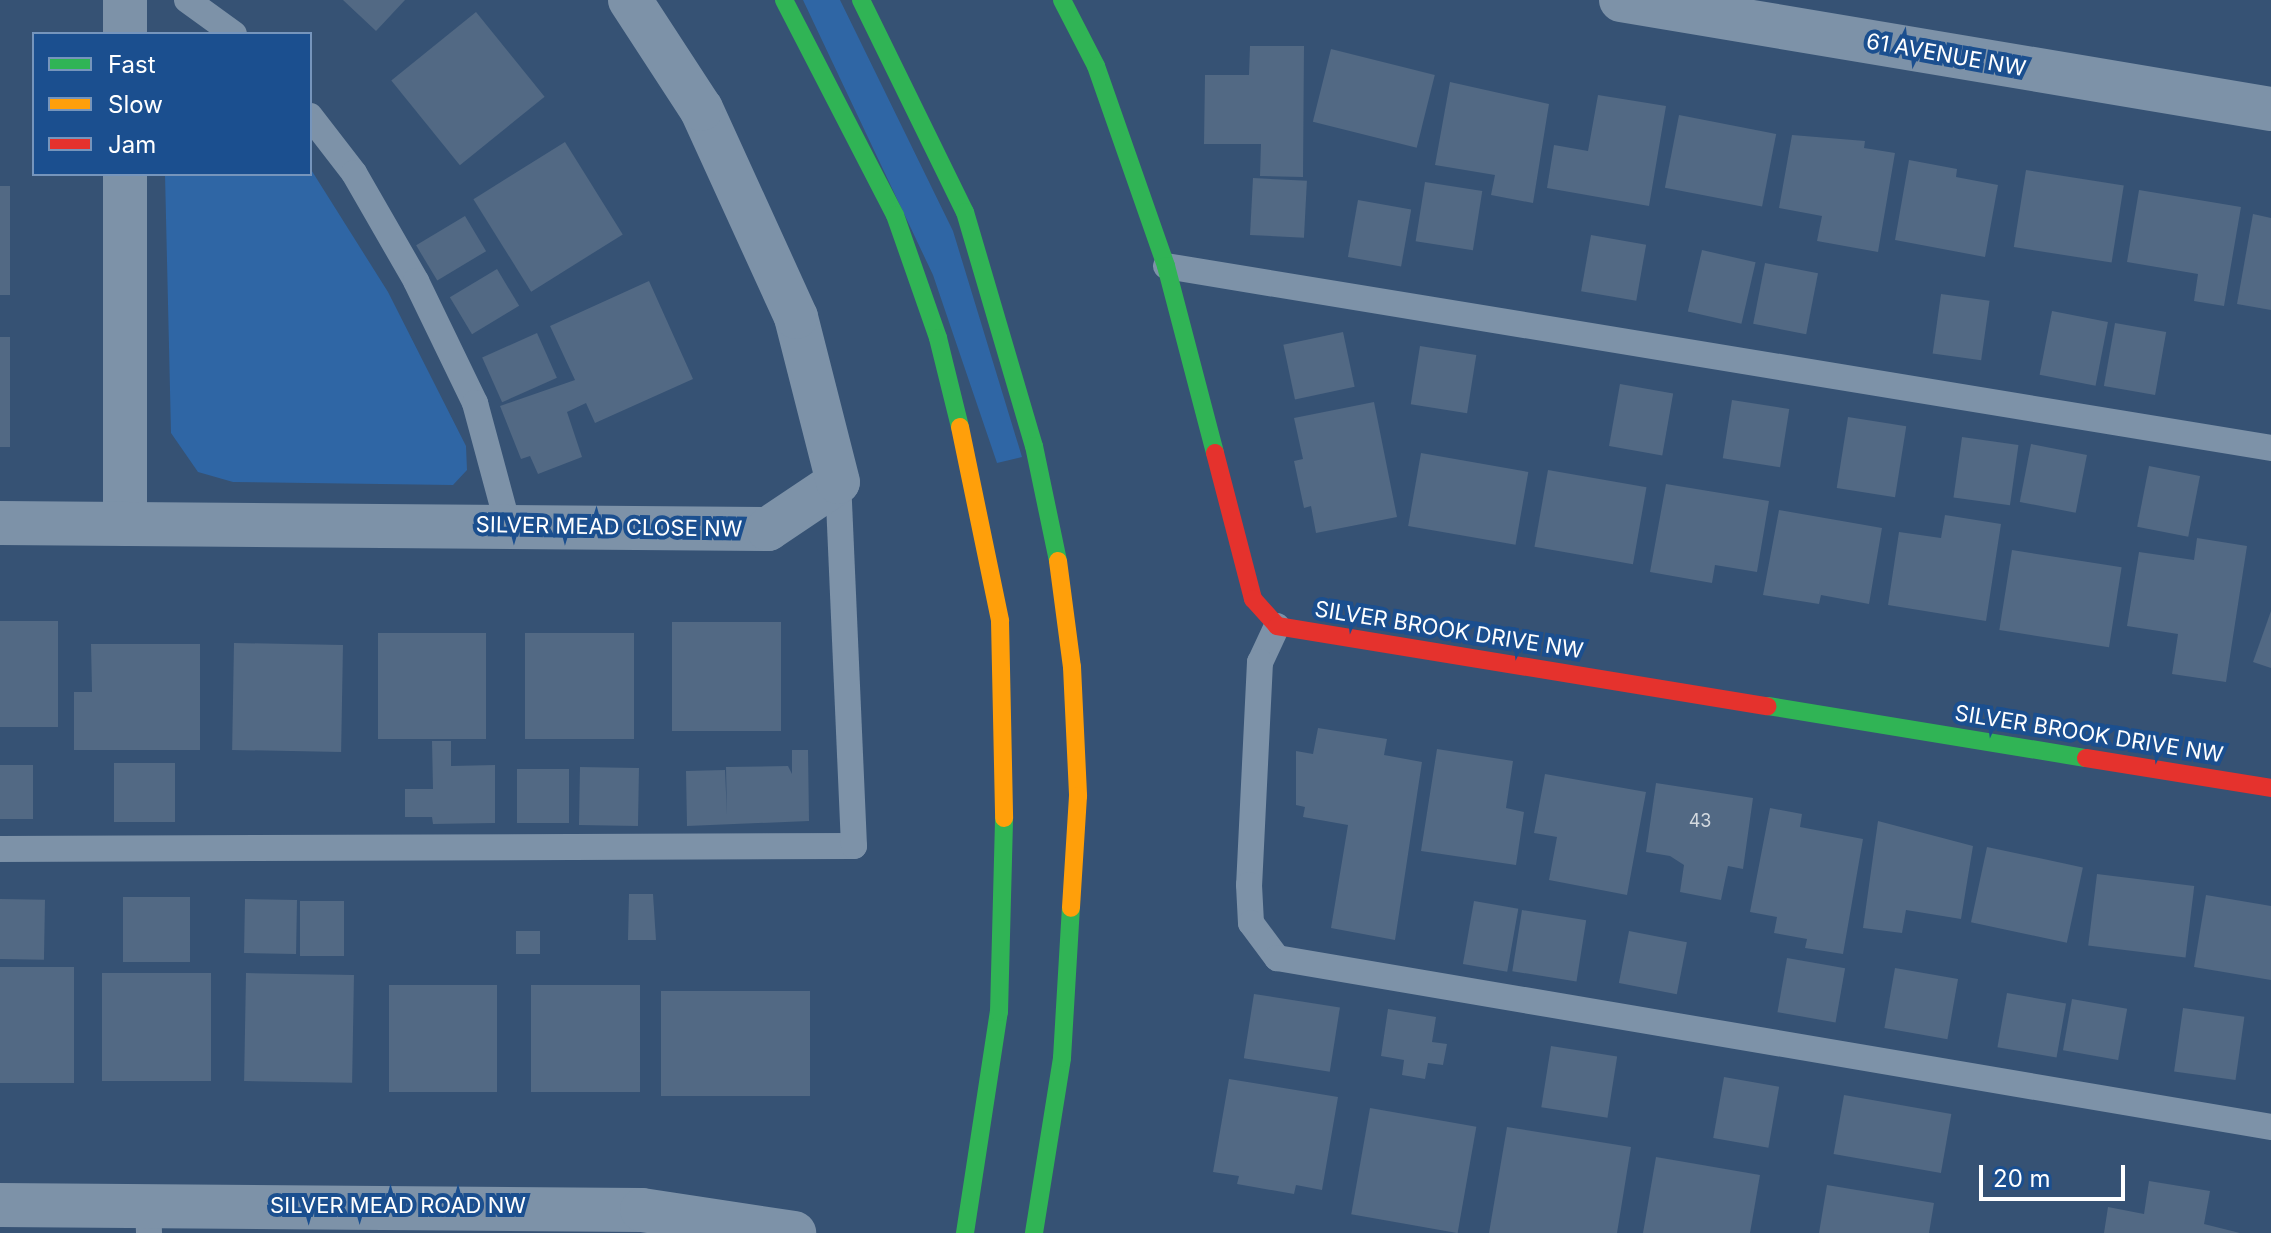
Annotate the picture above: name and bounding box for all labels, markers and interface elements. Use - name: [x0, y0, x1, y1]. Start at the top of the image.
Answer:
- street label: 61 AVENUE NW: [1864, 28, 2028, 82]
- legend: [32, 32, 312, 176]
- text: Fast: [108, 50, 156, 79]
- text: Slow: [108, 90, 163, 119]
- text: Jam: [108, 130, 156, 159]
- street label: SILVER MEAD CLOSE NW: [476, 511, 742, 543]
- street label: SILVER BROOK DRIVE NW: [1313, 596, 1585, 664]
- street label: SILVER BROOK DRIVE NW: [1953, 700, 2225, 768]
- house number: 43: [1689, 810, 1711, 832]
- scale bar: [1983, 1149, 2129, 1199]
- text: 20 m: [1993, 1164, 2051, 1193]
- street label: SILVER MEAD ROAD NW: [270, 1193, 526, 1219]

